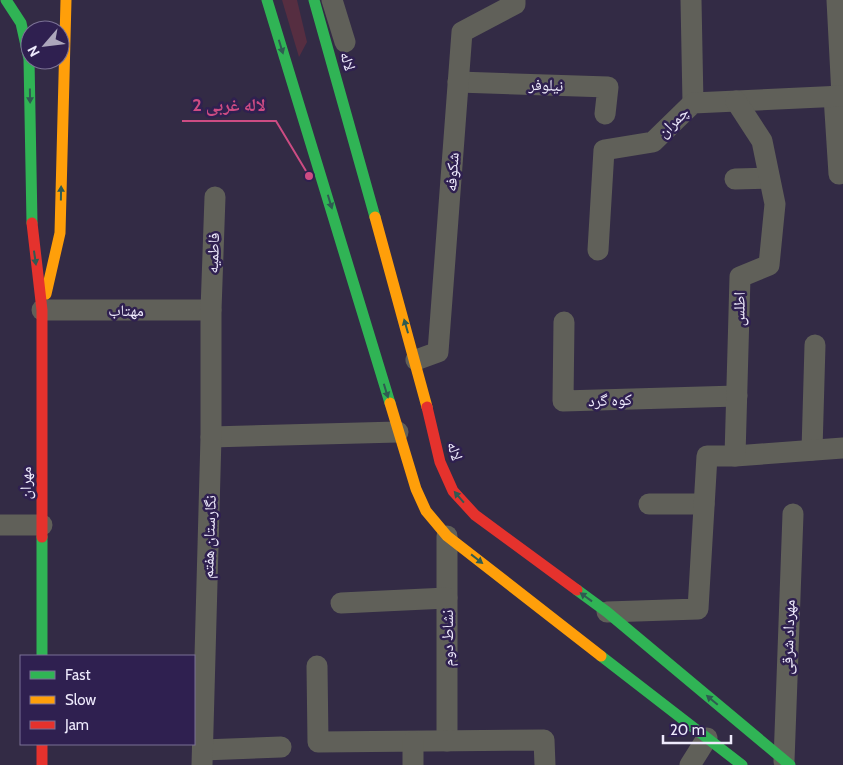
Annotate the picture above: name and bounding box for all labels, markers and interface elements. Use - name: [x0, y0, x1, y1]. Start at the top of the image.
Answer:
- north arrow: [20, 20, 70, 70]
- one-way arrow: [278, 39, 286, 54]
- text: N: [23, 43, 44, 60]
- street label: لاله: [336, 49, 360, 73]
- street label: نیلوفر: [527, 75, 564, 95]
- one-way arrow: [26, 88, 34, 104]
- callout: لاله غربی 2: [182, 88, 276, 121]
- text: لاله غربی 2: [192, 94, 266, 116]
- street label: چمران: [653, 103, 693, 142]
- street label: شکوفه: [441, 152, 463, 192]
- one-way arrow: [57, 185, 65, 201]
- one-way arrow: [326, 194, 334, 209]
- street label: فاطمیه: [203, 232, 223, 274]
- one-way arrow: [31, 250, 39, 266]
- street label: اطلس: [729, 292, 750, 326]
- street label: مهتاب: [108, 301, 144, 320]
- one-way arrow: [402, 319, 410, 334]
- one-way arrow: [383, 384, 391, 399]
- street label: کوه گرد: [588, 390, 633, 410]
- street label: لاله: [443, 439, 467, 463]
- street label: مهران: [16, 466, 36, 500]
- one-way arrow: [453, 492, 465, 504]
- street label: نگارستان هفتم: [198, 495, 221, 579]
- one-way arrow: [470, 554, 483, 565]
- one-way arrow: [580, 592, 593, 602]
- street label: مهرداد شرقی: [777, 599, 800, 675]
- street label: نشاط دوم: [438, 610, 458, 666]
- legend: [20, 655, 195, 745]
- text: Fast: [65, 666, 90, 684]
- text: Slow: [65, 691, 96, 709]
- one-way arrow: [705, 695, 718, 706]
- scale bar: [663, 712, 730, 744]
- text: Jam: [64, 716, 89, 734]
- text: 20 m: [670, 721, 705, 739]

